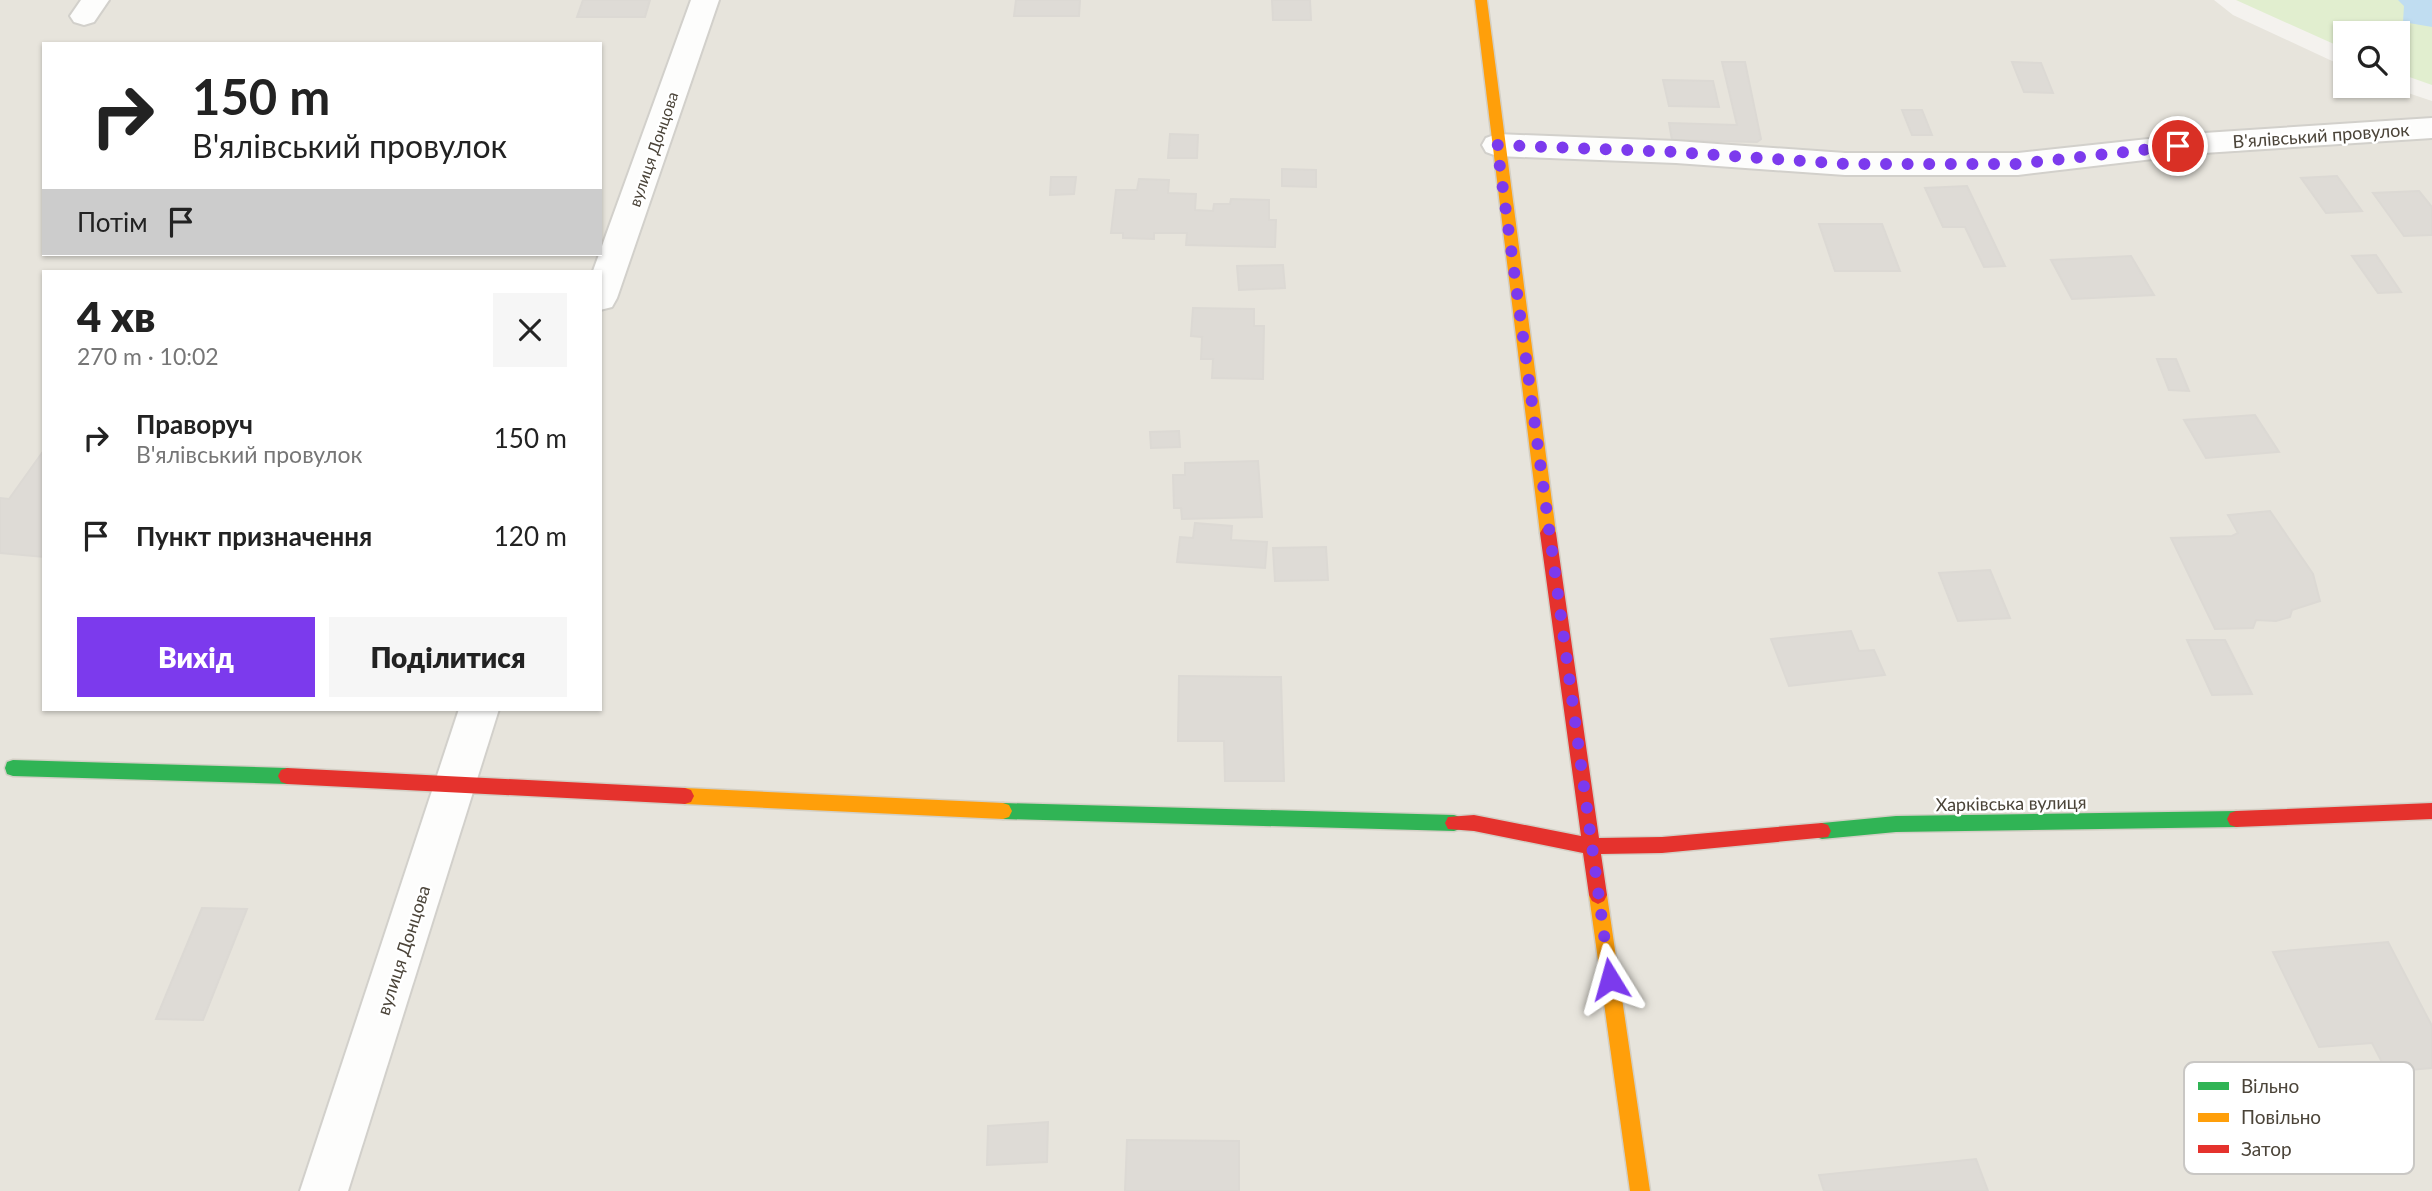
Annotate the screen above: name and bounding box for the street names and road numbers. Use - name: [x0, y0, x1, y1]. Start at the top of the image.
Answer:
- street label: вулиця Донцова: [624, 89, 682, 209]
- street label: В'ялівський провулок: [2232, 118, 2411, 152]
- street label: Харківська вулиця: [1935, 791, 2087, 815]
- street label: вулиця Донцова: [372, 882, 434, 1018]

